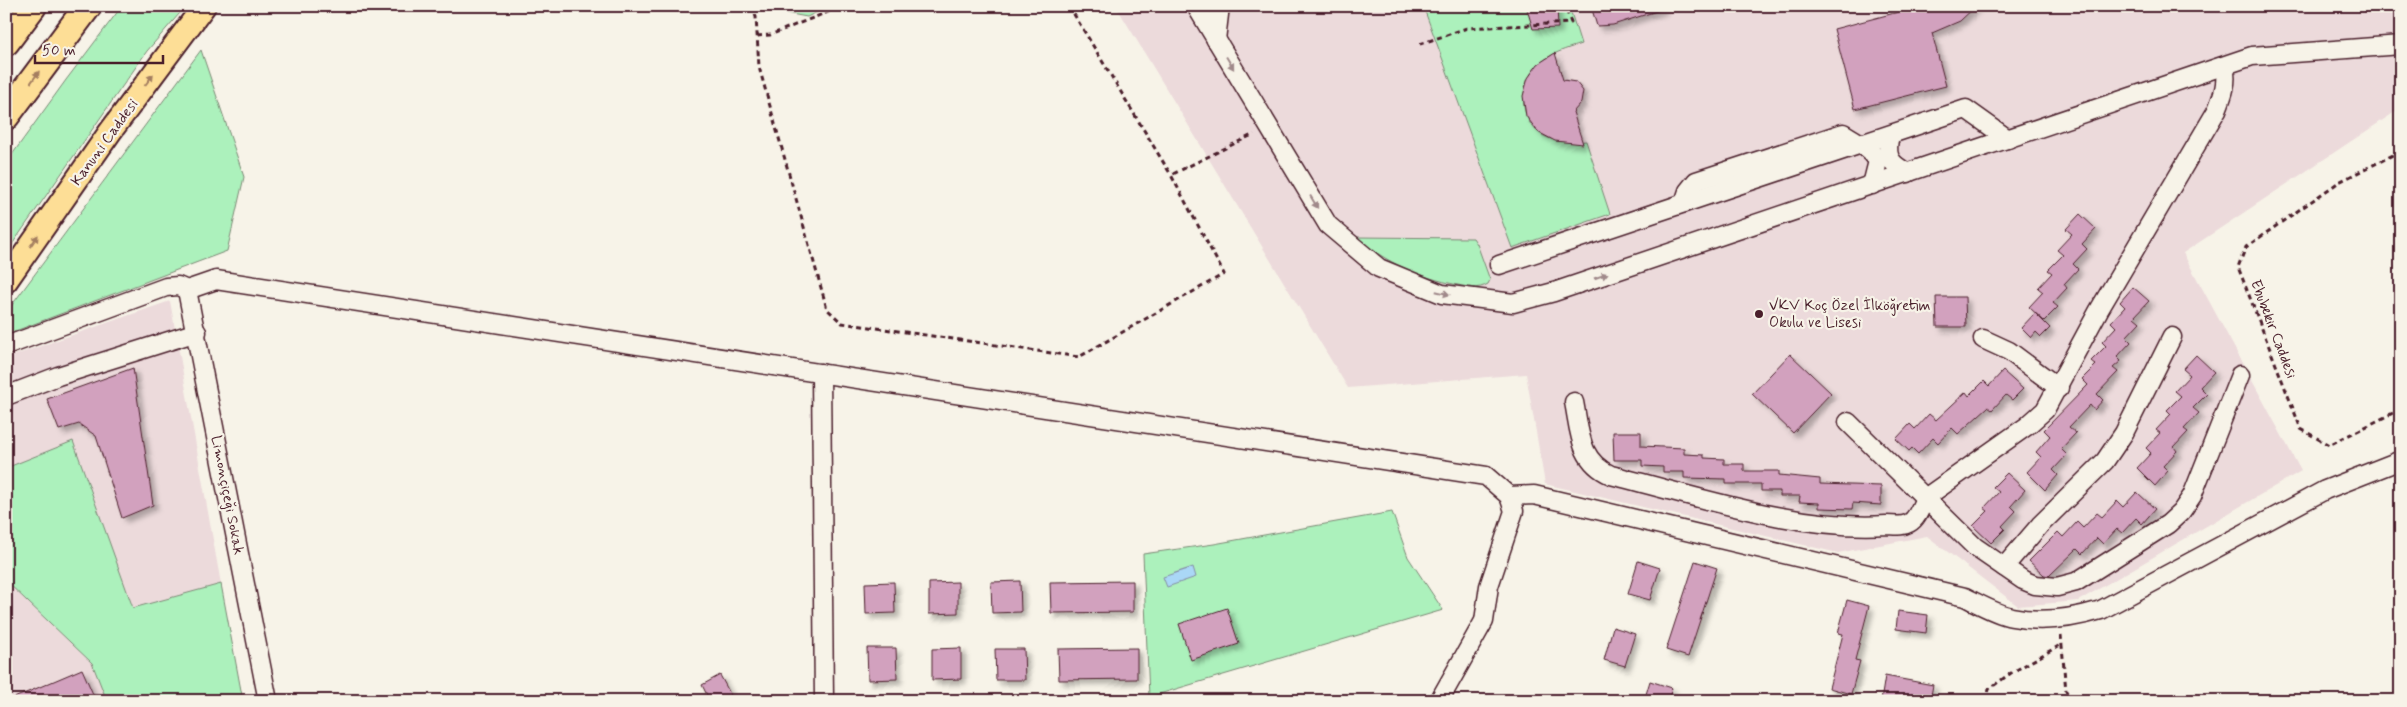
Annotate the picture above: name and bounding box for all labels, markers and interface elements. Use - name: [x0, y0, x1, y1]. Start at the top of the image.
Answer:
- scale bar: [35, 32, 162, 64]
- text: 50 m: [42, 41, 76, 61]
- one-way arrow: [1226, 56, 1235, 69]
- one-way arrow: [30, 70, 40, 84]
- one-way arrow: [144, 73, 154, 87]
- street label: Kanuni Caddesi: [67, 95, 143, 190]
- one-way arrow: [1310, 195, 1319, 209]
- one-way arrow: [29, 234, 39, 248]
- one-way arrow: [1594, 272, 1609, 280]
- street label: Ebubekir Caddesi: [2245, 277, 2301, 382]
- one-way arrow: [1435, 289, 1451, 297]
- place label: VKV Koç Özel İlköğretim Okulu ve Lisesi: [1769, 296, 1930, 333]
- marker: VKV Koç Özel İlköğretim Okulu ve Lisesi: [1753, 308, 1765, 320]
- street label: Limonçiçeği Sokak: [206, 434, 248, 557]

